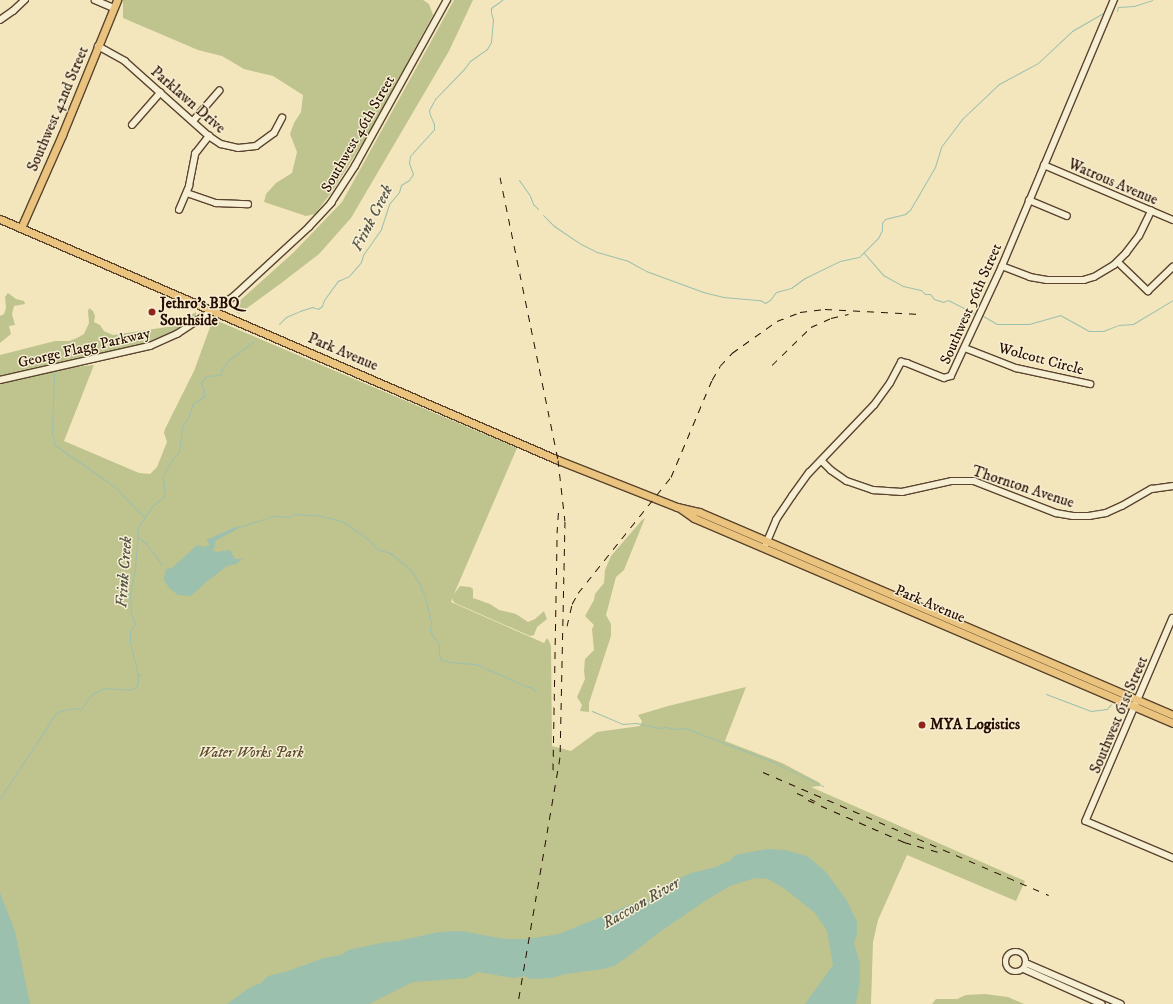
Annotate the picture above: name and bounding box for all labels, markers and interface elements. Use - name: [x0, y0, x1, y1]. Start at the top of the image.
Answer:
- street label: Southwest 42nd Street: [24, 44, 92, 174]
- street label: Parklawn Drive: [147, 63, 229, 137]
- street label: Southwest 46th Street: [317, 73, 399, 195]
- street label: Watrous Avenue: [1065, 155, 1161, 209]
- water label: Frink Creek: [347, 182, 397, 254]
- street label: Southwest 56th Street: [936, 241, 1006, 367]
- place label: Jethro's BBQ Southside: [160, 294, 239, 329]
- marker: Jethro's BBQ Southside: [147, 307, 157, 317]
- street label: George Flagg Parkway: [16, 324, 152, 372]
- street label: Park Avenue: [305, 329, 381, 375]
- street label: Wolcott Circle: [996, 339, 1086, 379]
- street label: Thornton Avenue: [970, 462, 1076, 512]
- water label: Frink Creek: [112, 536, 136, 608]
- street label: Park Avenue: [892, 581, 968, 627]
- street label: Southwest 61st Street: [1086, 654, 1152, 776]
- place label: MYA Logistics: [930, 716, 1020, 734]
- marker: MYA Logistics: [917, 720, 927, 730]
- park label: Water Works Park: [198, 744, 304, 762]
- water label: Raccoon River: [599, 873, 683, 933]

